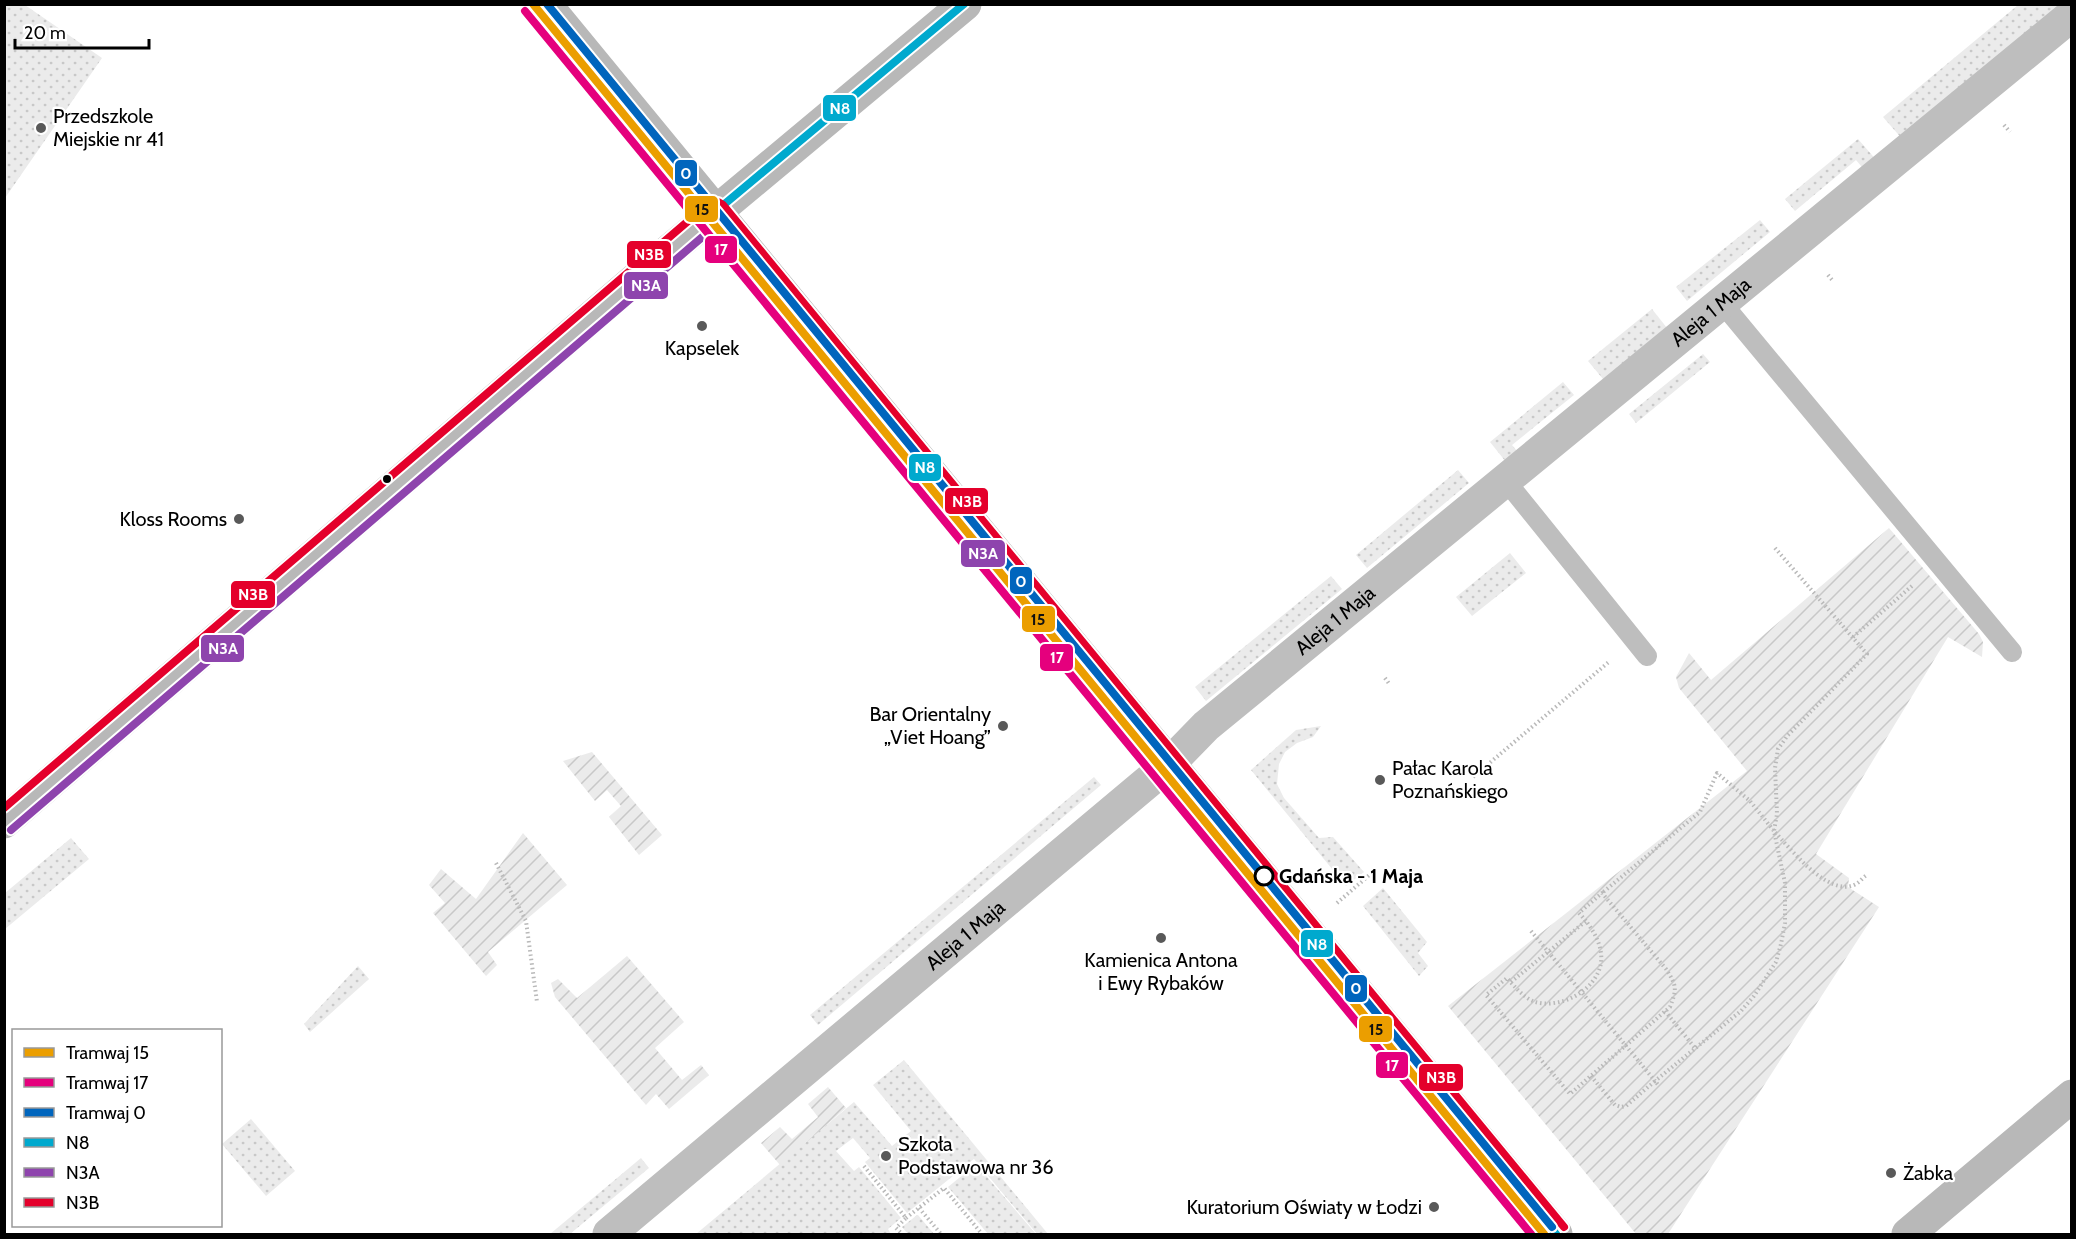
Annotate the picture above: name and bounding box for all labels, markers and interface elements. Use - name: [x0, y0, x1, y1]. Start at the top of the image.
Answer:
- scale bar: [15, 12, 148, 50]
- text: 20 m: [24, 22, 66, 44]
- line badge: N8: [822, 94, 857, 122]
- text: N8: [830, 99, 850, 118]
- place label: Przedszkole Miejskie nr 41: [53, 104, 164, 151]
- marker: Przedszkole Miejskie nr 41: [34, 121, 48, 135]
- line badge: 0: [674, 159, 698, 187]
- text: 0: [680, 164, 692, 183]
- line badge: 15: [684, 195, 719, 223]
- text: 15: [695, 200, 709, 219]
- line badge: 17: [704, 235, 738, 264]
- line badge: N3B: [626, 240, 672, 269]
- text: 17: [714, 240, 729, 259]
- text: N3B: [634, 245, 664, 264]
- line badge: N3A: [623, 271, 669, 300]
- street label: Aleja 1 Maja: [1666, 272, 1756, 351]
- text: N3A: [631, 276, 661, 295]
- marker: Kapselek: [695, 319, 709, 333]
- place label: Kapselek: [665, 336, 739, 360]
- line badge: N8: [908, 453, 942, 482]
- text: N8: [915, 458, 935, 477]
- unlabelled marker: [381, 473, 393, 485]
- line badge: N3B: [944, 487, 989, 515]
- text: N3B: [952, 492, 982, 511]
- place label: Kloss Rooms: [120, 507, 227, 531]
- marker: Kloss Rooms: [232, 512, 246, 526]
- line badge: N3A: [960, 539, 1006, 568]
- text: N3A: [968, 544, 998, 563]
- line badge: 0: [1009, 566, 1033, 595]
- text: 0: [1015, 572, 1027, 591]
- line badge: N3B: [230, 580, 276, 609]
- street label: Aleja 1 Maja: [1290, 580, 1380, 660]
- text: N3B: [238, 585, 268, 604]
- line badge: 15: [1021, 605, 1056, 633]
- text: 15: [1031, 610, 1045, 629]
- line badge: N3A: [200, 634, 245, 663]
- text: N3A: [208, 639, 238, 658]
- line badge: 17: [1039, 643, 1074, 672]
- text: 17: [1050, 648, 1065, 667]
- place label: Bar Orientalny „Viet Hoang”: [870, 702, 991, 749]
- marker: Bar Orientalny „Viet Hoang”: [996, 719, 1010, 733]
- place label: Pałac Karola Poznańskiego: [1392, 756, 1508, 803]
- marker: Pałac Karola Poznańskiego: [1373, 773, 1387, 787]
- place label: Gdańska - 1 Maja: [1279, 864, 1423, 888]
- marker: Gdańska - 1 Maja: [1254, 866, 1274, 886]
- street label: Aleja 1 Maja: [921, 895, 1010, 975]
- line badge: N8: [1300, 929, 1334, 958]
- marker: Kamienica Antona i Ewy Rybaków: [1154, 931, 1168, 945]
- text: N8: [1307, 935, 1327, 954]
- place label: Kamienica Antona i Ewy Rybaków: [1084, 948, 1238, 995]
- line badge: 0: [1344, 974, 1368, 1003]
- text: 0: [1350, 979, 1362, 998]
- line badge: 15: [1358, 1015, 1393, 1043]
- text: 15: [1369, 1020, 1383, 1039]
- legend: [12, 1029, 222, 1227]
- text: Tramwaj 15: [66, 1042, 149, 1064]
- line badge: 17: [1375, 1051, 1409, 1079]
- text: 17: [1385, 1056, 1400, 1075]
- line badge: N3B: [1418, 1063, 1464, 1092]
- text: N3B: [1426, 1068, 1456, 1087]
- text: Tramwaj 17: [66, 1072, 148, 1094]
- text: Tramwaj 0: [66, 1102, 146, 1124]
- text: N8: [66, 1132, 90, 1154]
- place label: Szkoła Podstawowa nr 36: [898, 1132, 1054, 1179]
- marker: Szkoła Podstawowa nr 36: [879, 1149, 893, 1163]
- place label: Żabka: [1903, 1161, 1954, 1185]
- text: N3A: [66, 1162, 100, 1184]
- marker: Żabka: [1884, 1166, 1898, 1180]
- text: N3B: [66, 1192, 99, 1214]
- place label: Kuratorium Oświaty w Łodzi: [1186, 1195, 1422, 1219]
- marker: Kuratorium Oświaty w Łodzi: [1427, 1200, 1441, 1214]

